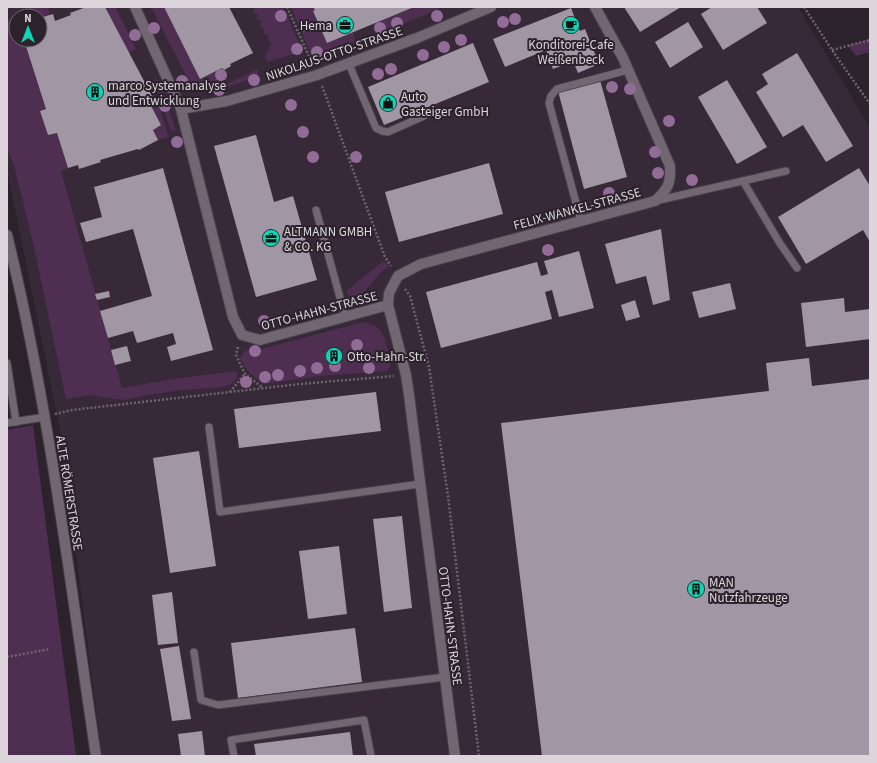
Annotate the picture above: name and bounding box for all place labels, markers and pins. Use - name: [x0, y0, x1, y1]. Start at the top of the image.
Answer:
- office icon: Hema: [335, 15, 355, 35]
- cafe icon: Konditorei-Cafe Weißenbeck: [561, 15, 581, 35]
- place label: Hema: [300, 17, 332, 35]
- place label: Konditorei-Cafe Weißenbeck: [528, 36, 614, 69]
- place label: marco Systemanalyse und Entwicklung: [108, 77, 226, 110]
- building icon: marco Systemanalyse und Entwicklung: [85, 82, 105, 102]
- place label: Auto Gasteiger GmbH: [401, 88, 489, 121]
- shop icon: Auto Gasteiger GmbH: [378, 93, 398, 113]
- place label: ALTMANN GMBH & CO. KG: [284, 223, 372, 256]
- office icon: ALTMANN GMBH & CO. KG: [261, 228, 281, 248]
- building icon: Otto-Hahn-Str.: [324, 346, 344, 366]
- place label: Otto-Hahn-Str.: [347, 348, 426, 366]
- place label: MAN Nutzfahrzeuge: [709, 574, 788, 607]
- building icon: MAN Nutzfahrzeuge: [686, 579, 706, 599]

